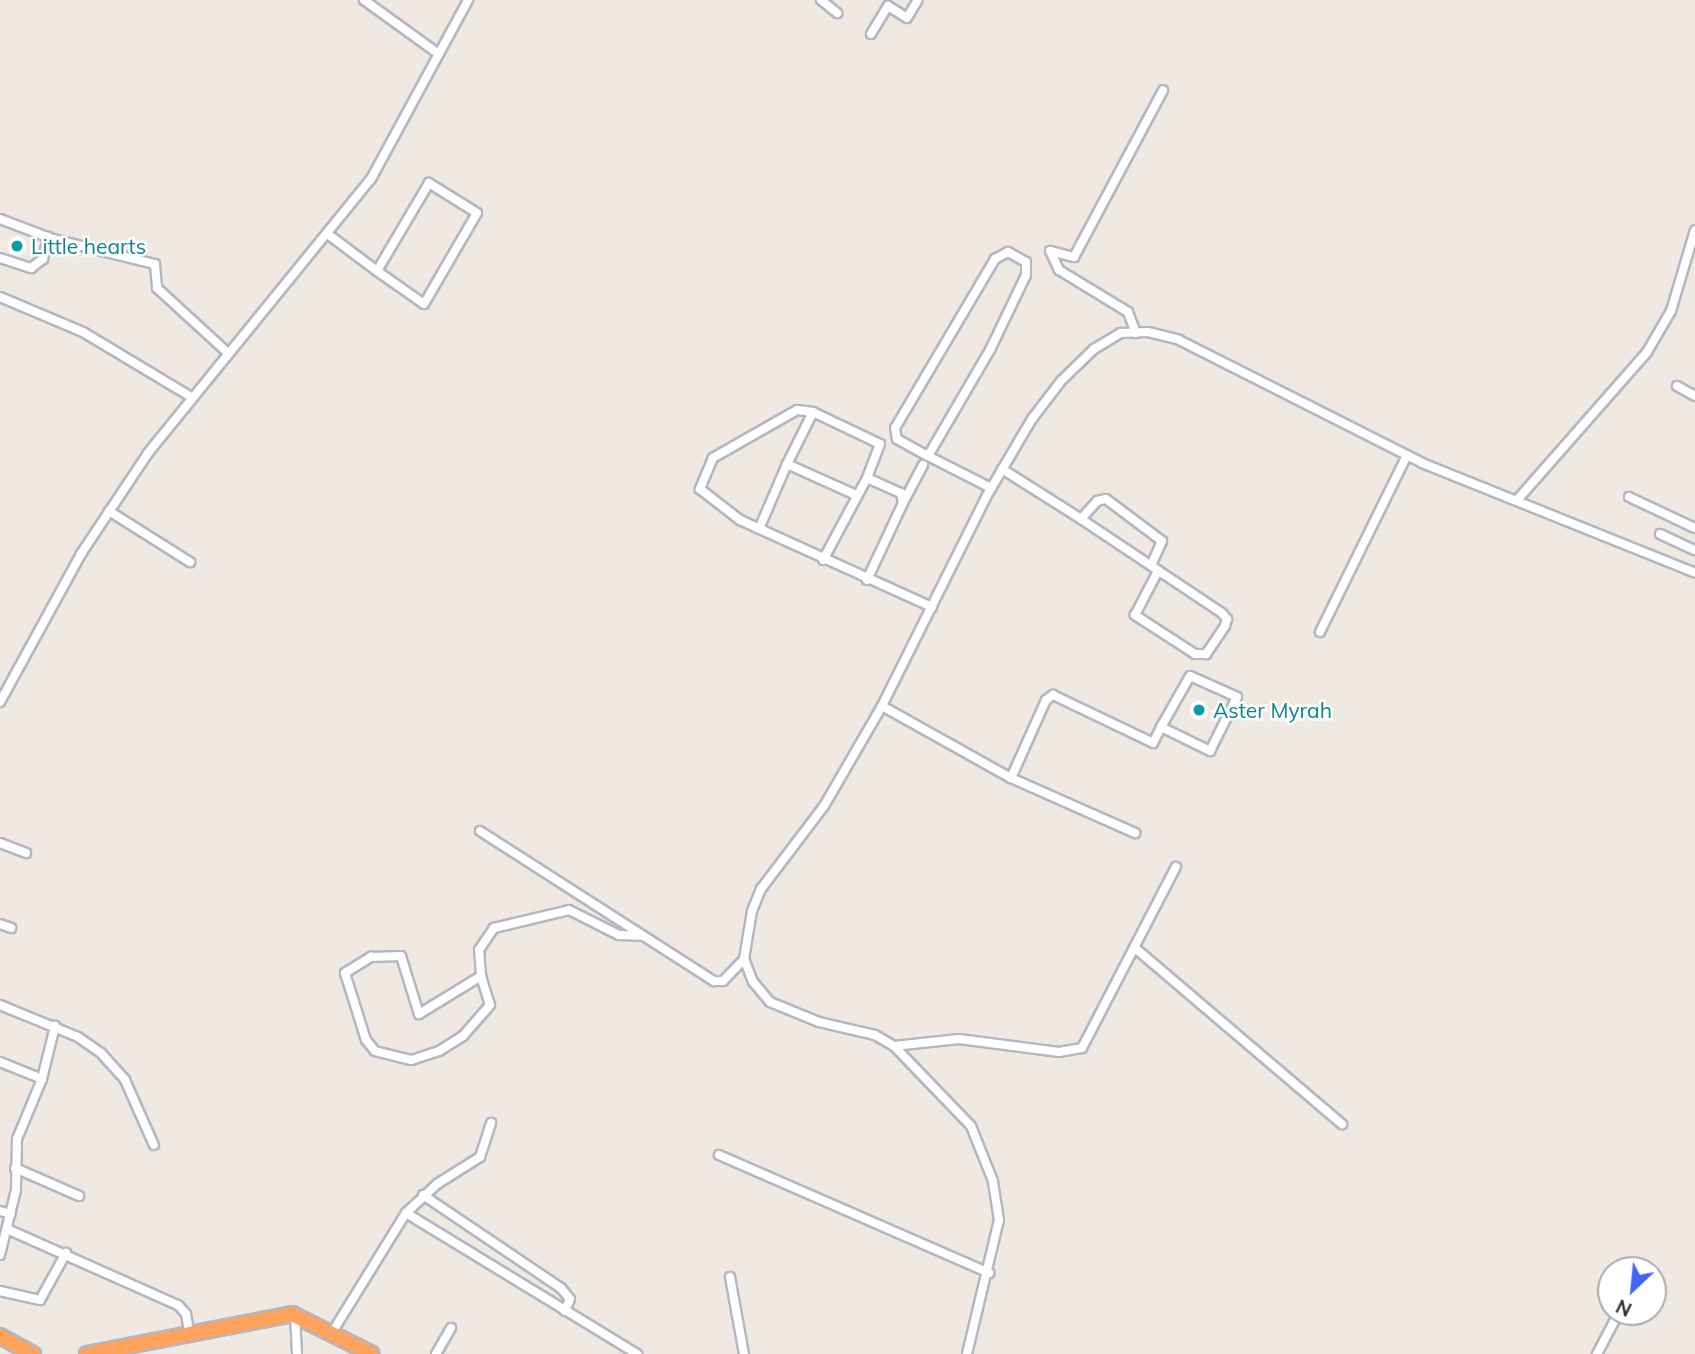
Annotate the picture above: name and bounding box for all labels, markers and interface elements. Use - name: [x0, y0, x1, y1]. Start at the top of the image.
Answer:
- place label: Little hearts: [31, 233, 146, 259]
- marker: Little hearts: [9, 238, 25, 254]
- place label: Aster Myrah: [1213, 697, 1332, 723]
- marker: Aster Myrah: [1191, 702, 1207, 718]
- north arrow: [1597, 1256, 1667, 1326]
- text: N: [1612, 1294, 1635, 1322]

